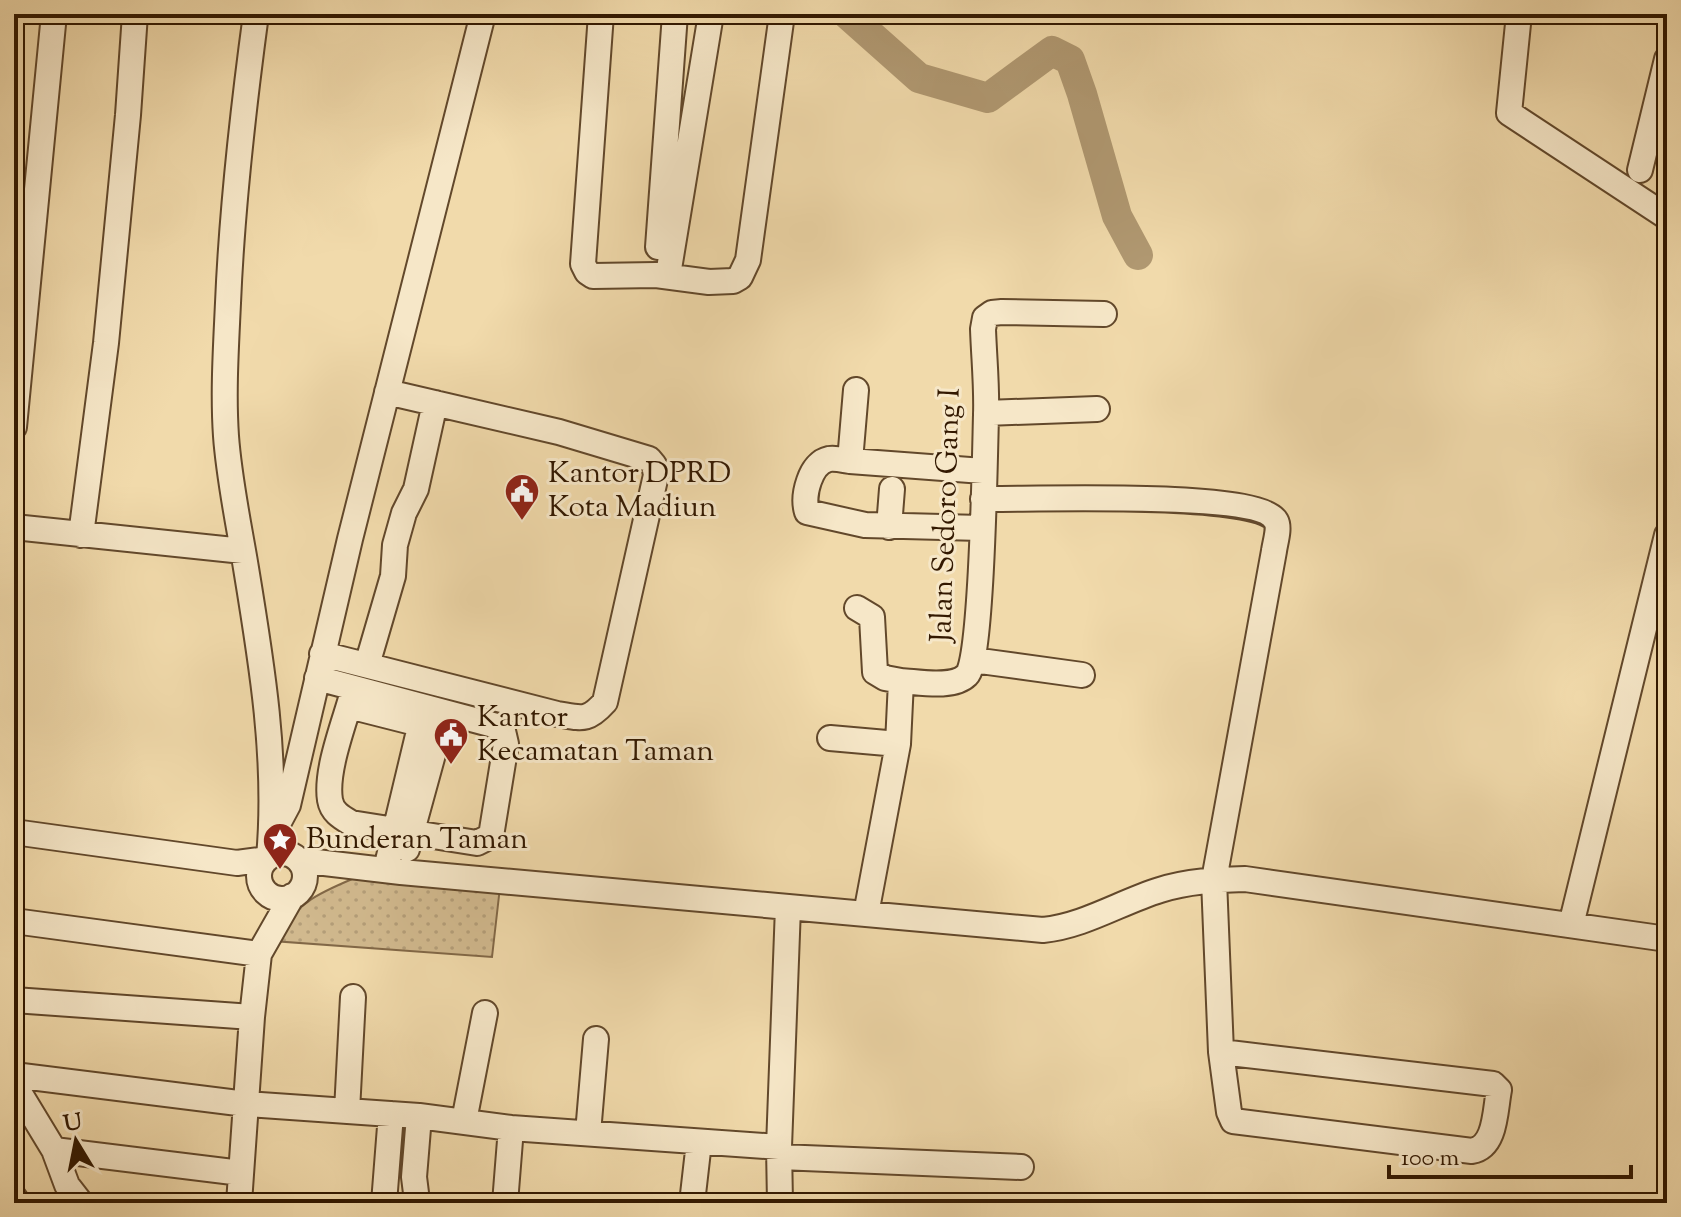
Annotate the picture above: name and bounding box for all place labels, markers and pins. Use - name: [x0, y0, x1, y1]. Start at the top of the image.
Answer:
- place label: Kantor DPRD Kota Madiun: [548, 453, 731, 530]
- public building icon: Kantor DPRD Kota Madiun: [503, 472, 541, 522]
- place label: Kantor Kecamatan Taman: [477, 697, 714, 774]
- public building icon: Kantor Kecamatan Taman: [432, 716, 470, 766]
- place label: Bunderan Taman: [306, 819, 528, 862]
- place icon: Bunderan Taman: [261, 821, 299, 871]

